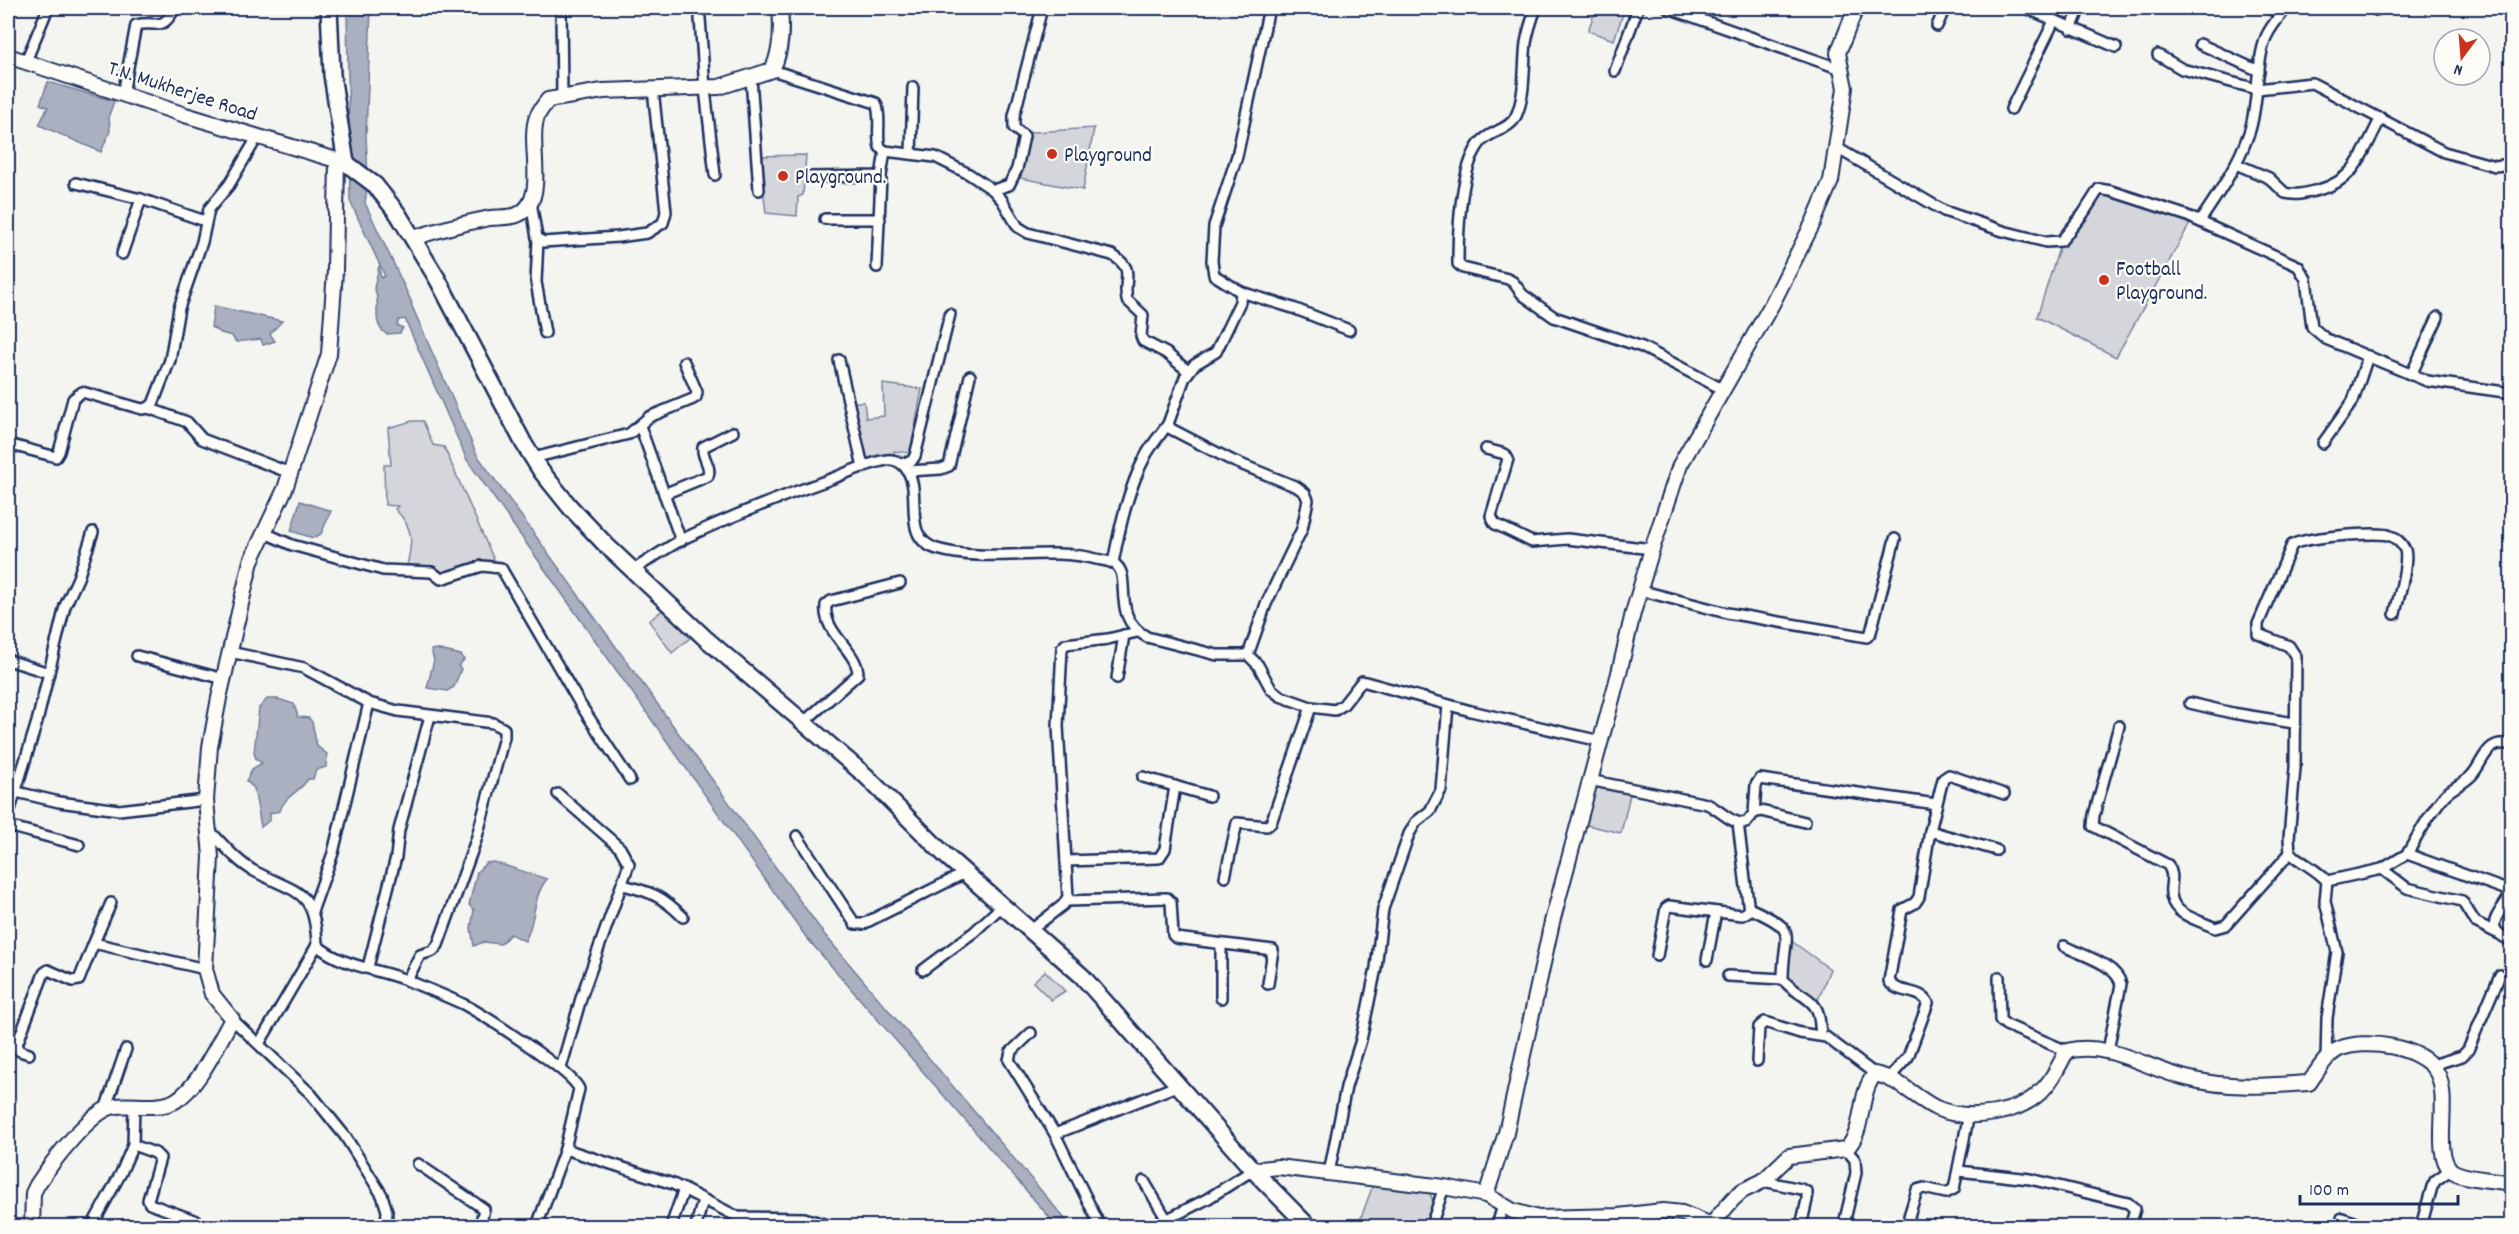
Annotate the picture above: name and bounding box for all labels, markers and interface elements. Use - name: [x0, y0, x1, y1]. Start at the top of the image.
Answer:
- north arrow: [2432, 27, 2492, 87]
- street label: T.N. Mukherjee Road: [104, 55, 261, 131]
- text: N: [2451, 57, 2466, 81]
- place label: Playground: [1064, 142, 1152, 172]
- marker: Playground: [1045, 147, 1059, 161]
- place label: Playground.: [795, 164, 886, 194]
- marker: Playground.: [776, 169, 790, 183]
- place label: Football Playground.: [2116, 256, 2207, 310]
- marker: Football Playground.: [2097, 273, 2111, 287]
- scale bar: [2300, 1168, 2458, 1206]
- text: 100 m: [2309, 1179, 2349, 1204]

